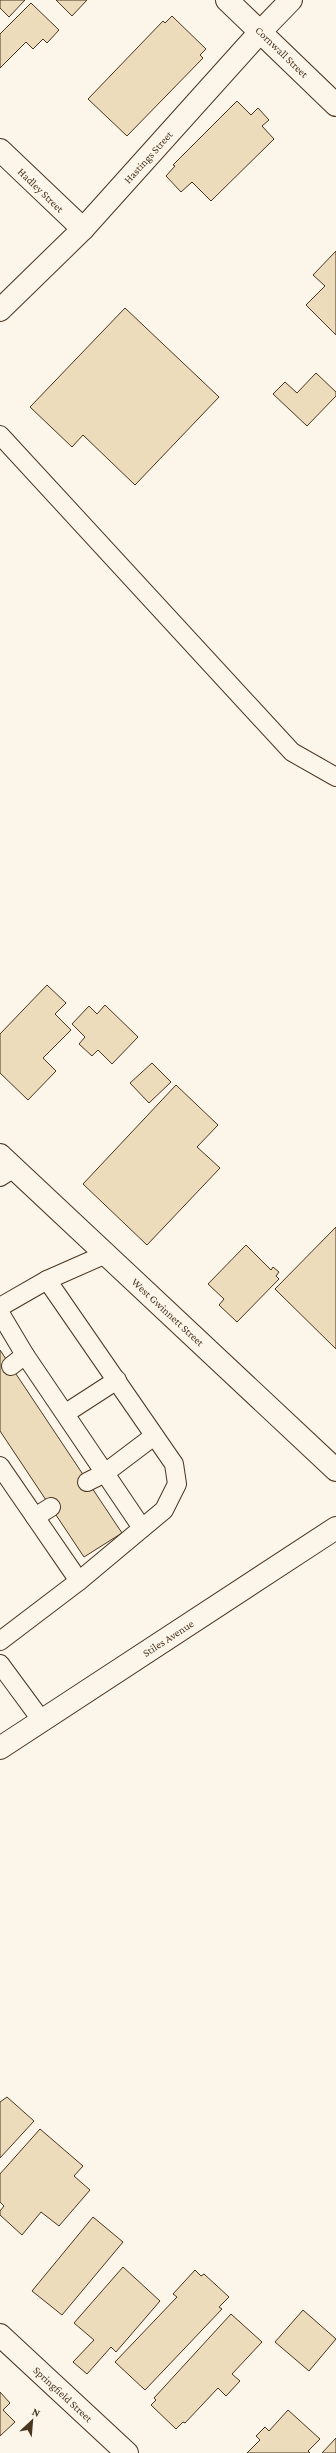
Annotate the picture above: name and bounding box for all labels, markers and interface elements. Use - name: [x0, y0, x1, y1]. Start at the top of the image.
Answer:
- street label: Cornwall Street: [253, 24, 311, 80]
- street label: Hastings Street: [121, 128, 176, 186]
- street label: Hadley Street: [15, 165, 67, 216]
- street label: West Gwinnett Street: [130, 1276, 207, 1349]
- street label: Stiles Avenue: [140, 1617, 196, 1659]
- street label: Springfield Street: [30, 2364, 95, 2425]
- north arrow: [12, 2401, 52, 2441]
- text: N: [30, 2405, 43, 2419]

